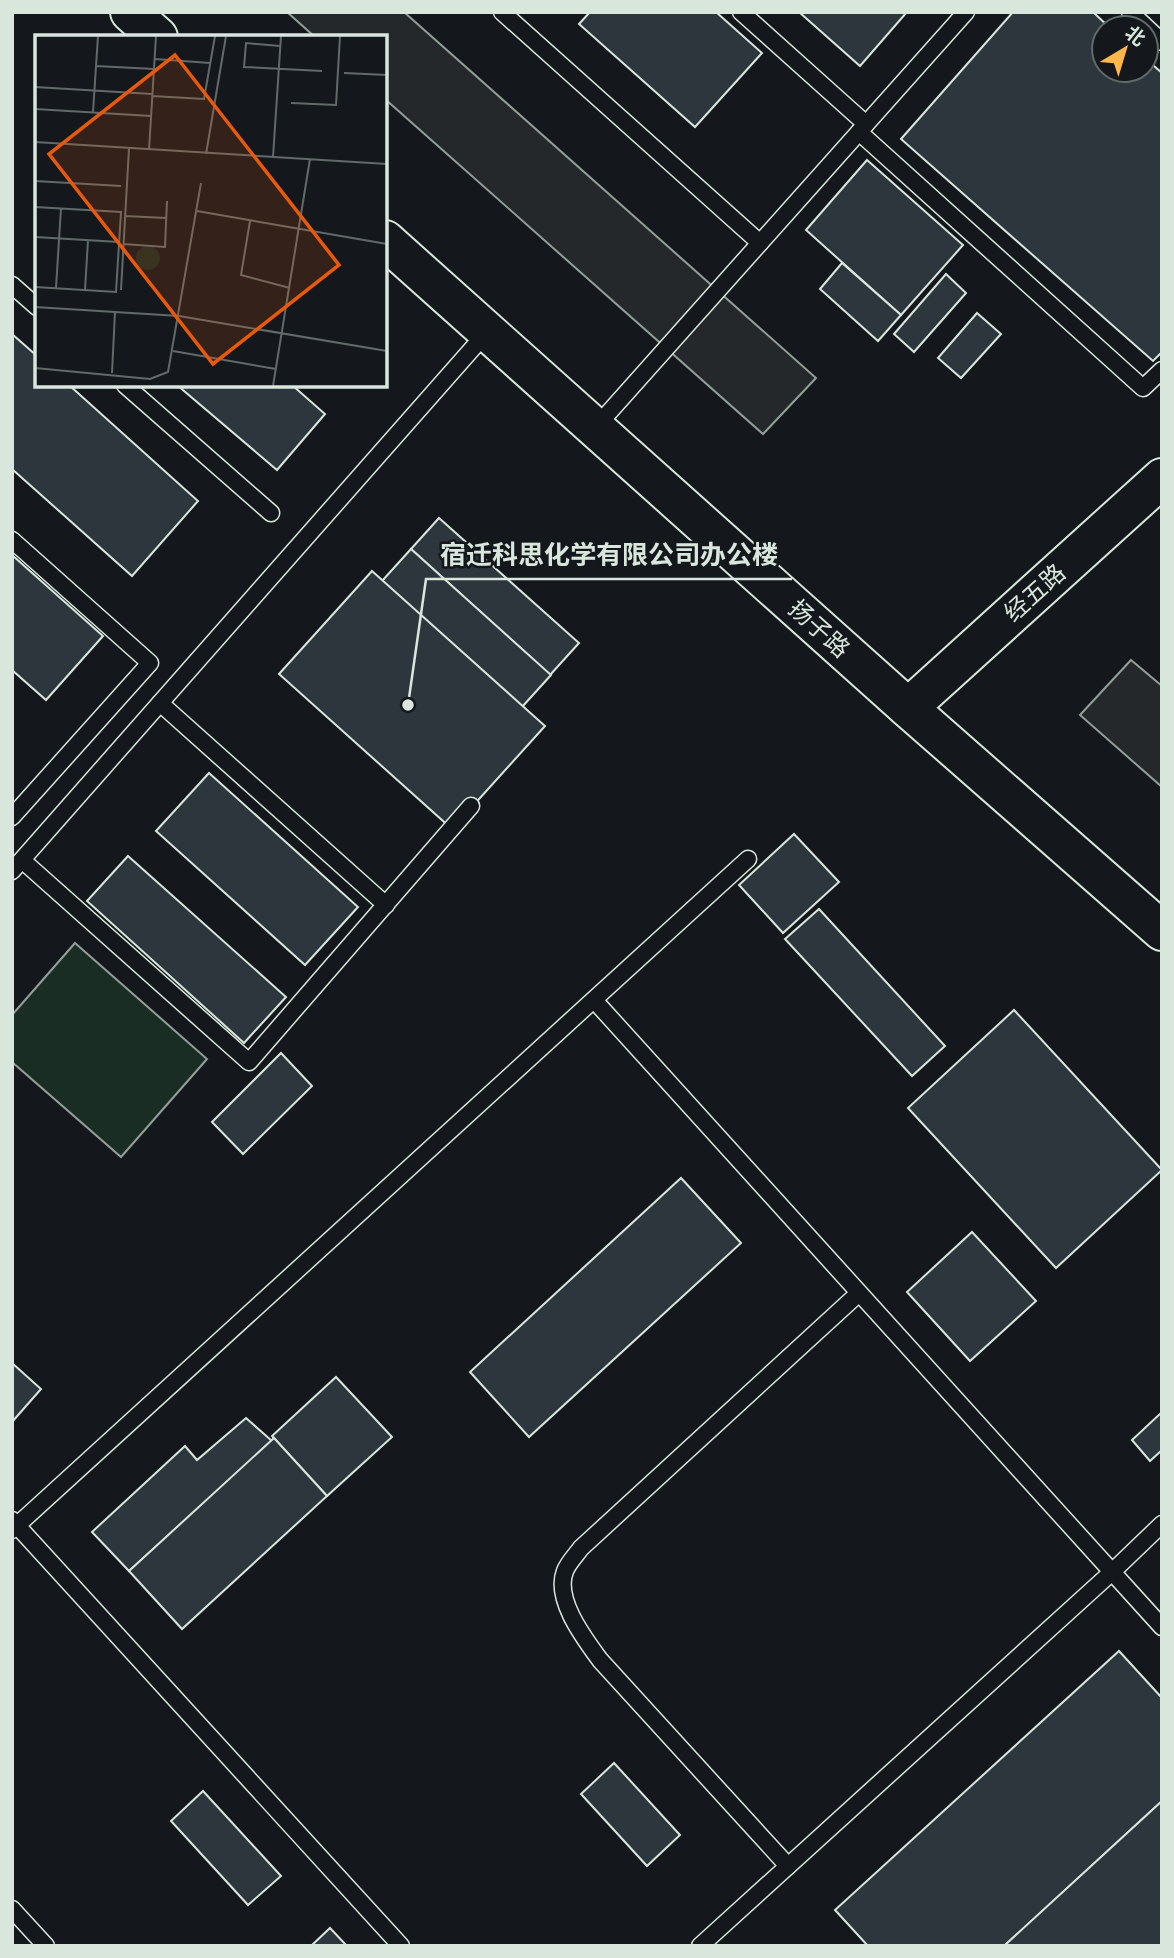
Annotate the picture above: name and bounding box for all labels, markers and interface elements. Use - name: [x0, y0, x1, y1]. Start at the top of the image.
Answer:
- north arrow: [1090, 14, 1160, 84]
- text: 北: [1121, 20, 1150, 50]
- inset map: [35, 35, 387, 387]
- callout: 宿迁科思化学有限公司办公楼: [426, 532, 792, 579]
- text: 宿迁科思化学有限公司办公楼: [440, 538, 778, 569]
- street label: 经五路: [998, 557, 1070, 627]
- street label: 扬子路: [784, 593, 856, 663]

